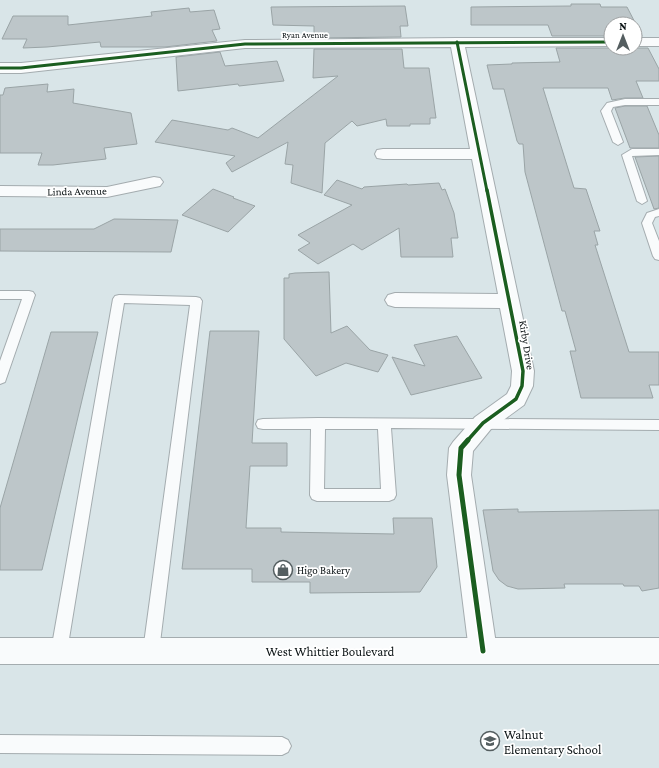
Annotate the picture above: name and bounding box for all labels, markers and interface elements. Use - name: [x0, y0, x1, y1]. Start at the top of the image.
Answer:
- north arrow: [603, 16, 643, 56]
- text: N: [619, 20, 627, 32]
- street label: Ryan Avenue: [282, 30, 328, 40]
- street label: Linda Avenue: [47, 184, 107, 198]
- street label: Kirby Drive: [516, 319, 537, 371]
- shop icon: Higo Bakery: [272, 559, 294, 581]
- place label: Higo Bakery: [297, 564, 351, 577]
- street label: West Whittier Boulevard: [266, 644, 395, 659]
- place label: Walnut Elementary School: [504, 727, 602, 757]
- school or university icon: Walnut Elementary School: [479, 730, 501, 752]

